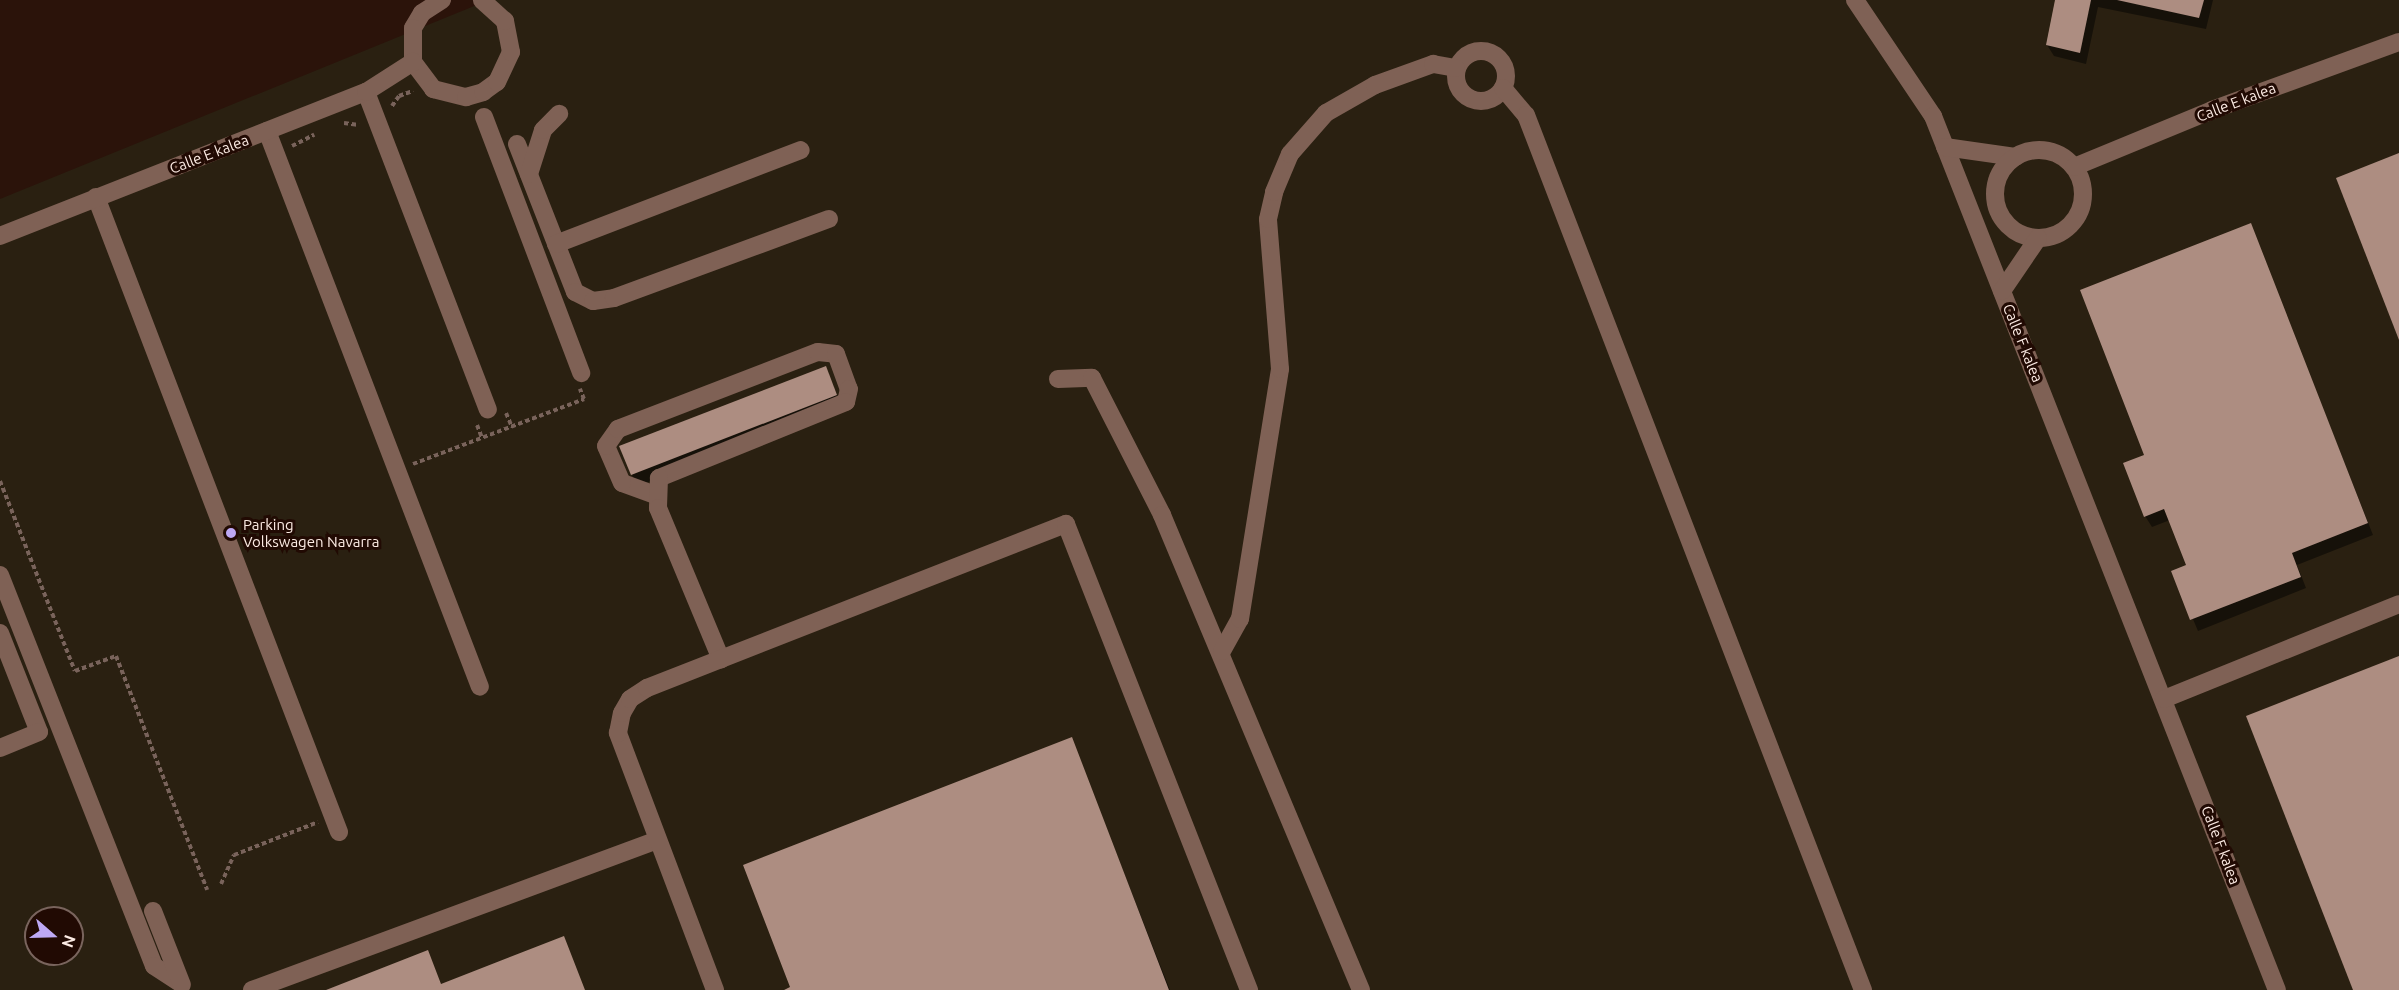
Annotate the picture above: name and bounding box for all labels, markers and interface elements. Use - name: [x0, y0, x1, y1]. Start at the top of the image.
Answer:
- street label: Calle E kalea: [2194, 79, 2278, 125]
- street label: Calle E kalea: [167, 131, 251, 177]
- street label: Calle F kalea: [1999, 301, 2047, 385]
- place label: Parking Volkswagen Navarra: [243, 515, 379, 550]
- marker: Parking Volkswagen Navarra: [224, 526, 238, 540]
- street label: Calle F kalea: [2198, 803, 2244, 887]
- north arrow: [24, 906, 84, 966]
- text: N: [59, 933, 80, 950]

